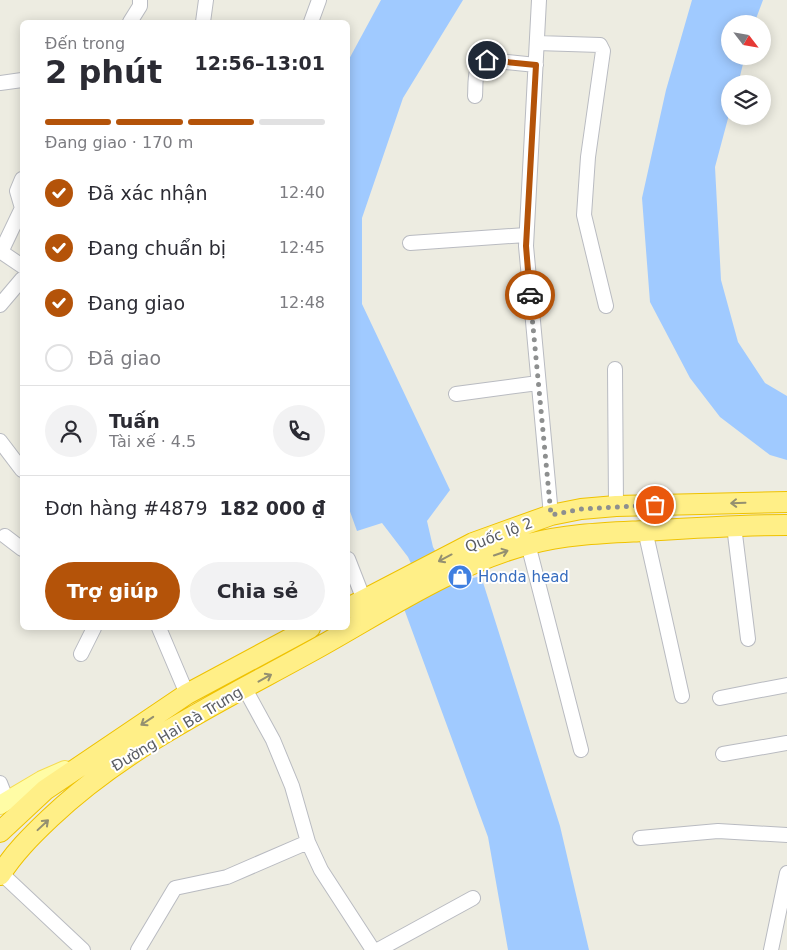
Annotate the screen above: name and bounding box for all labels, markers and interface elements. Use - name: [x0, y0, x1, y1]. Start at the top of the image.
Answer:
- north arrow: [721, 15, 771, 65]
- map controls: [721, 15, 771, 125]
- text: Đến trong: [45, 34, 125, 53]
- pin: [466, 39, 508, 81]
- icon: home: [473, 46, 501, 74]
- text: 12:56–13:01: [195, 52, 325, 74]
- text: 2 phút: [45, 53, 162, 91]
- button: layers: [721, 75, 771, 125]
- text: Đang giao · 170 m: [45, 133, 193, 152]
- icon: check: [45, 179, 73, 207]
- text: Đã xác nhận: [88, 182, 208, 204]
- text: 12:40: [279, 183, 325, 202]
- icon: check: [45, 234, 73, 262]
- text: Đang chuẩn bị: [88, 237, 226, 259]
- text: 12:45: [279, 238, 325, 257]
- courier: [505, 270, 555, 320]
- icon: car: [516, 281, 544, 309]
- icon: check: [45, 289, 73, 317]
- text: Đang giao: [88, 292, 185, 314]
- text: 12:48: [279, 293, 325, 312]
- text: Đã giao: [88, 347, 161, 369]
- button: person: [45, 405, 97, 457]
- button: phone: [273, 405, 325, 457]
- text: Tuấn: [109, 410, 160, 432]
- text: Tài xế · 4.5: [109, 432, 196, 451]
- pin: [634, 484, 676, 526]
- icon: bag: [641, 491, 669, 519]
- text: Đơn hàng #4879: [45, 497, 208, 519]
- text: 182 000 ₫: [220, 497, 325, 519]
- one-way arrow: [731, 498, 747, 507]
- street label: Quốc lộ 2: [463, 514, 535, 556]
- one-way arrow: [493, 548, 508, 557]
- one-way arrow: [438, 554, 453, 563]
- button: Trợ giúp: [45, 562, 180, 620]
- button: Chia sẻ: [190, 562, 325, 620]
- shop icon: Honda head: [447, 564, 473, 590]
- place label: Honda head: [478, 568, 569, 586]
- one-way arrow: [257, 672, 271, 682]
- street label: Đường Hai Bà Trưng: [108, 683, 246, 775]
- one-way arrow: [140, 716, 154, 726]
- one-way arrow: [36, 819, 49, 831]

